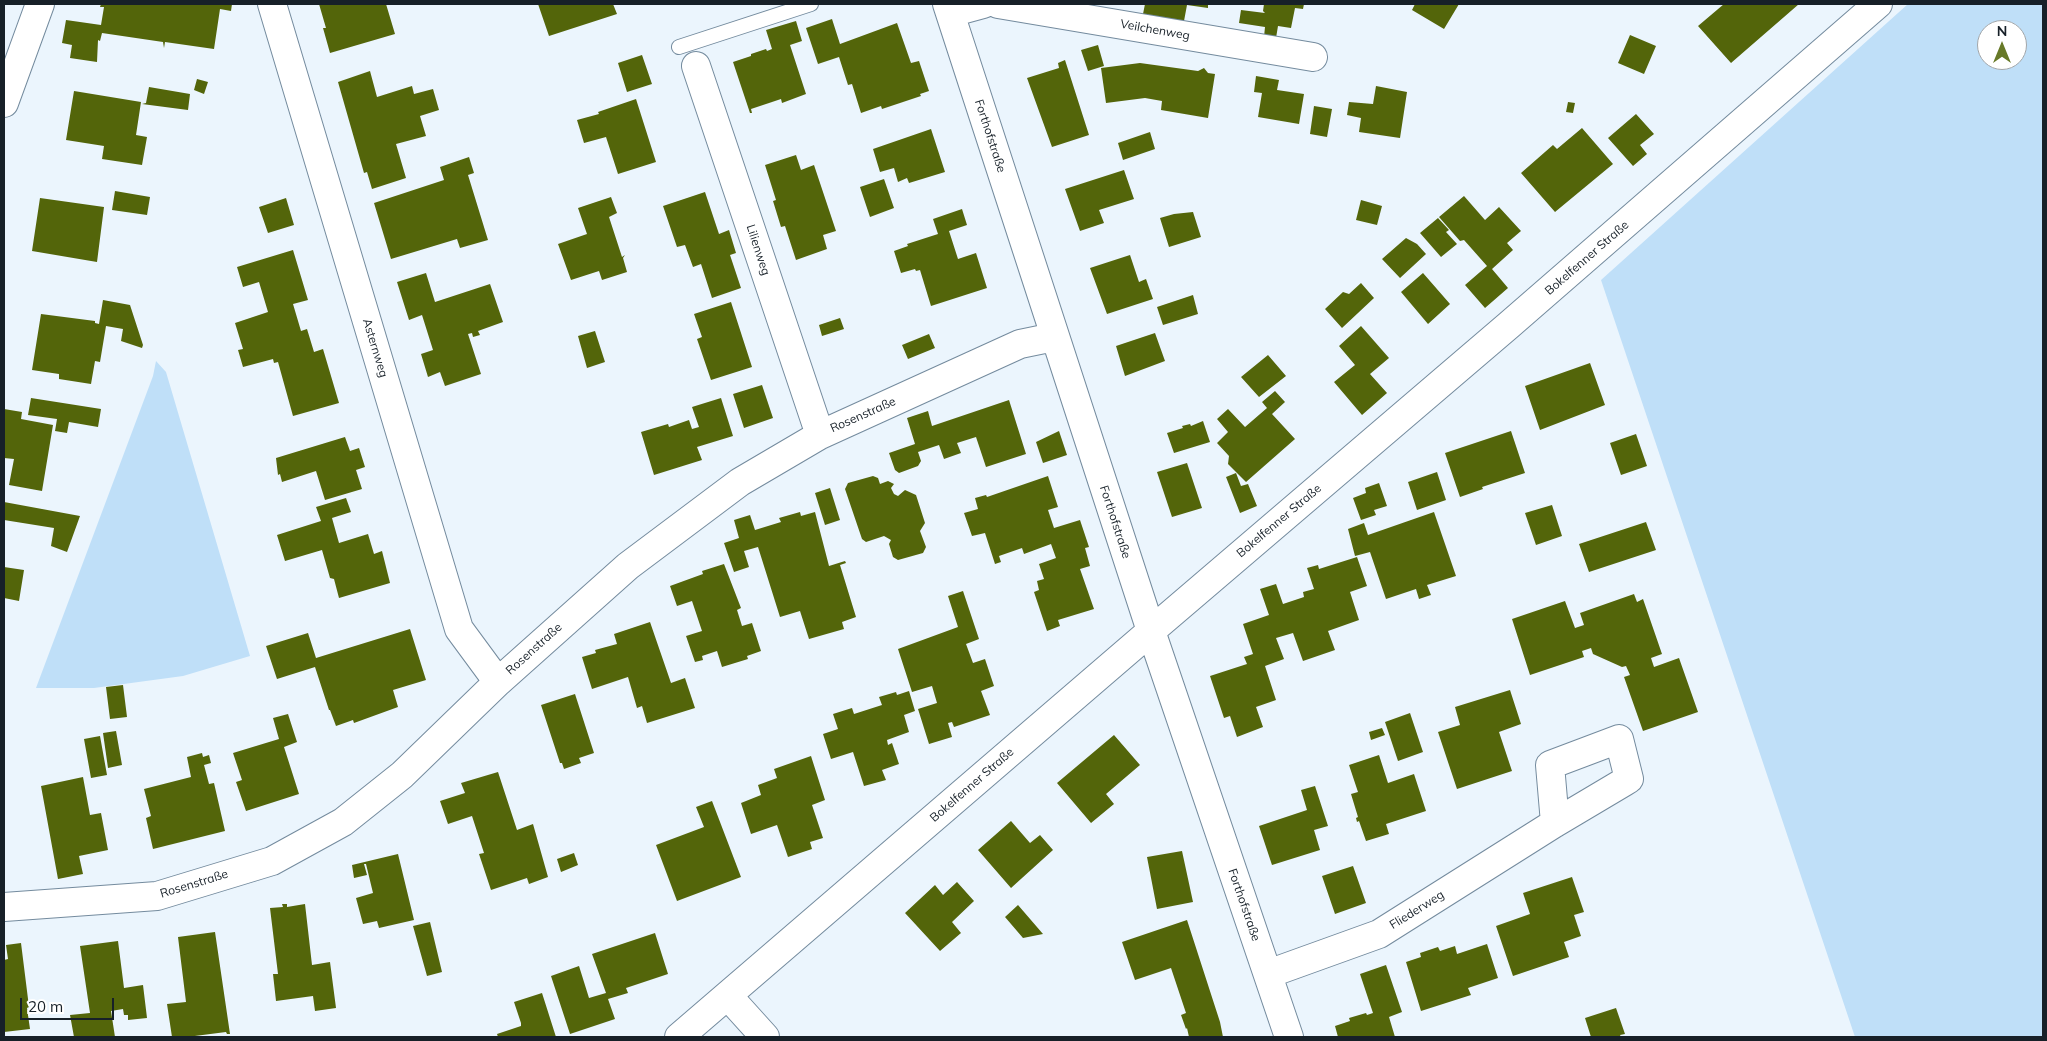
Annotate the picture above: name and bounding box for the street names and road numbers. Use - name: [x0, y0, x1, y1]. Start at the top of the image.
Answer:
- street label: Veilchenweg: [1119, 17, 1191, 43]
- street label: Forthofstraße: [971, 98, 1009, 174]
- street label: Bokelfenner Straße: [1542, 218, 1632, 298]
- street label: Lilienweg: [743, 223, 773, 277]
- street label: Asternweg: [359, 317, 391, 379]
- street label: Rosenstraße: [828, 394, 898, 436]
- street label: Bokelfenner Straße: [1234, 481, 1324, 561]
- street label: Forthofstraße: [1096, 484, 1134, 560]
- street label: Rosenstraße: [503, 620, 565, 678]
- street label: Bokelfenner Straße: [927, 745, 1017, 825]
- street label: Rosenstraße: [158, 867, 230, 901]
- street label: Forthofstraße: [1225, 867, 1263, 943]
- street label: Fliederweg: [1387, 888, 1447, 932]

